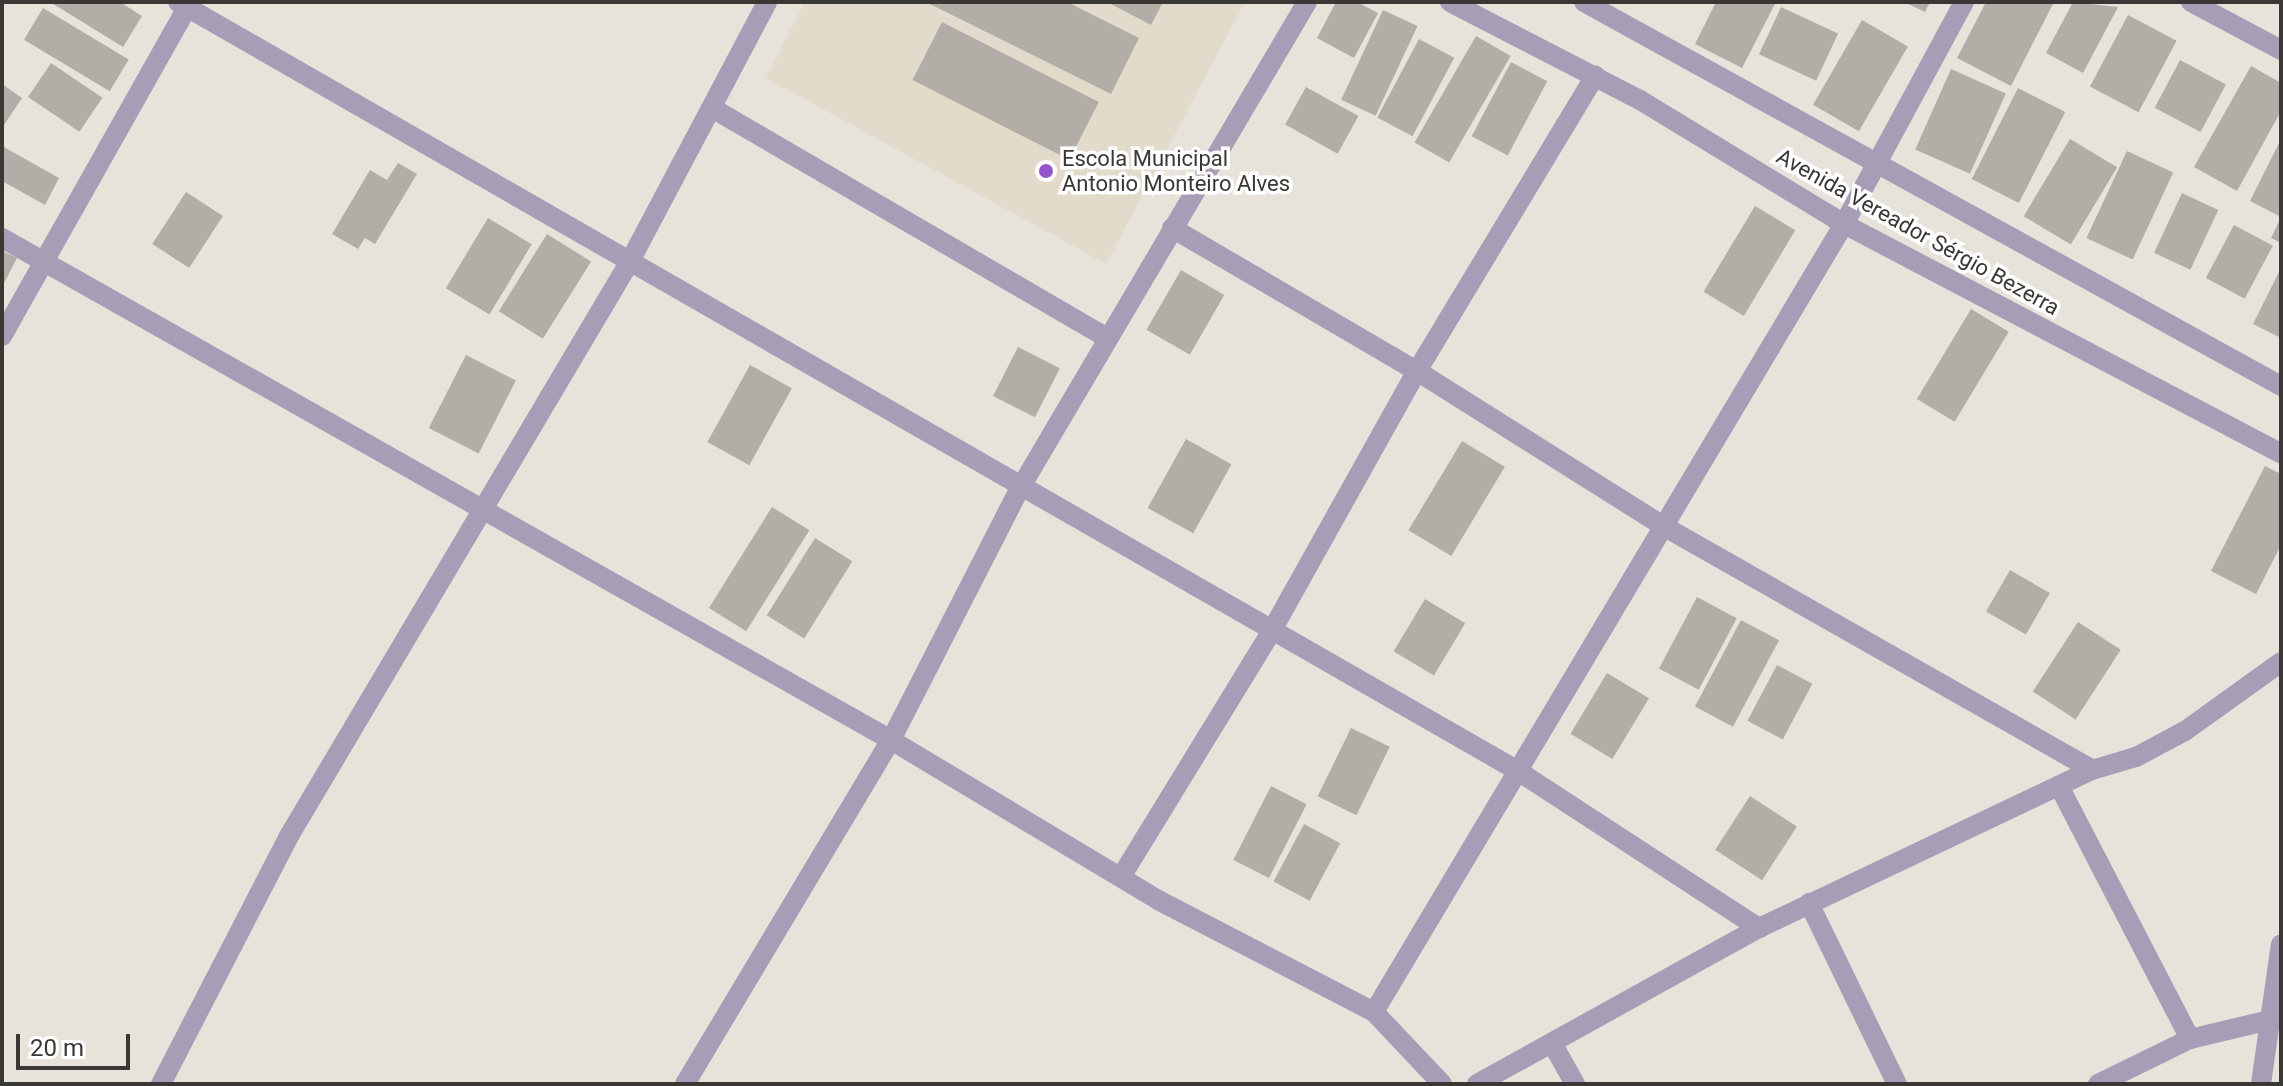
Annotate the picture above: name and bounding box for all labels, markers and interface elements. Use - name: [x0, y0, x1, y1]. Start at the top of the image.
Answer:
- street label: Avenida Vereador Sérgio Bezerra: [1772, 143, 2064, 321]
- place label: Escola Municipal Antonio Monteiro Alves: [1062, 145, 1290, 196]
- marker: Escola Municipal Antonio Monteiro Alves: [1037, 162, 1055, 180]
- scale bar: [20, 1018, 134, 1068]
- text: 20 m: [30, 1034, 84, 1062]

